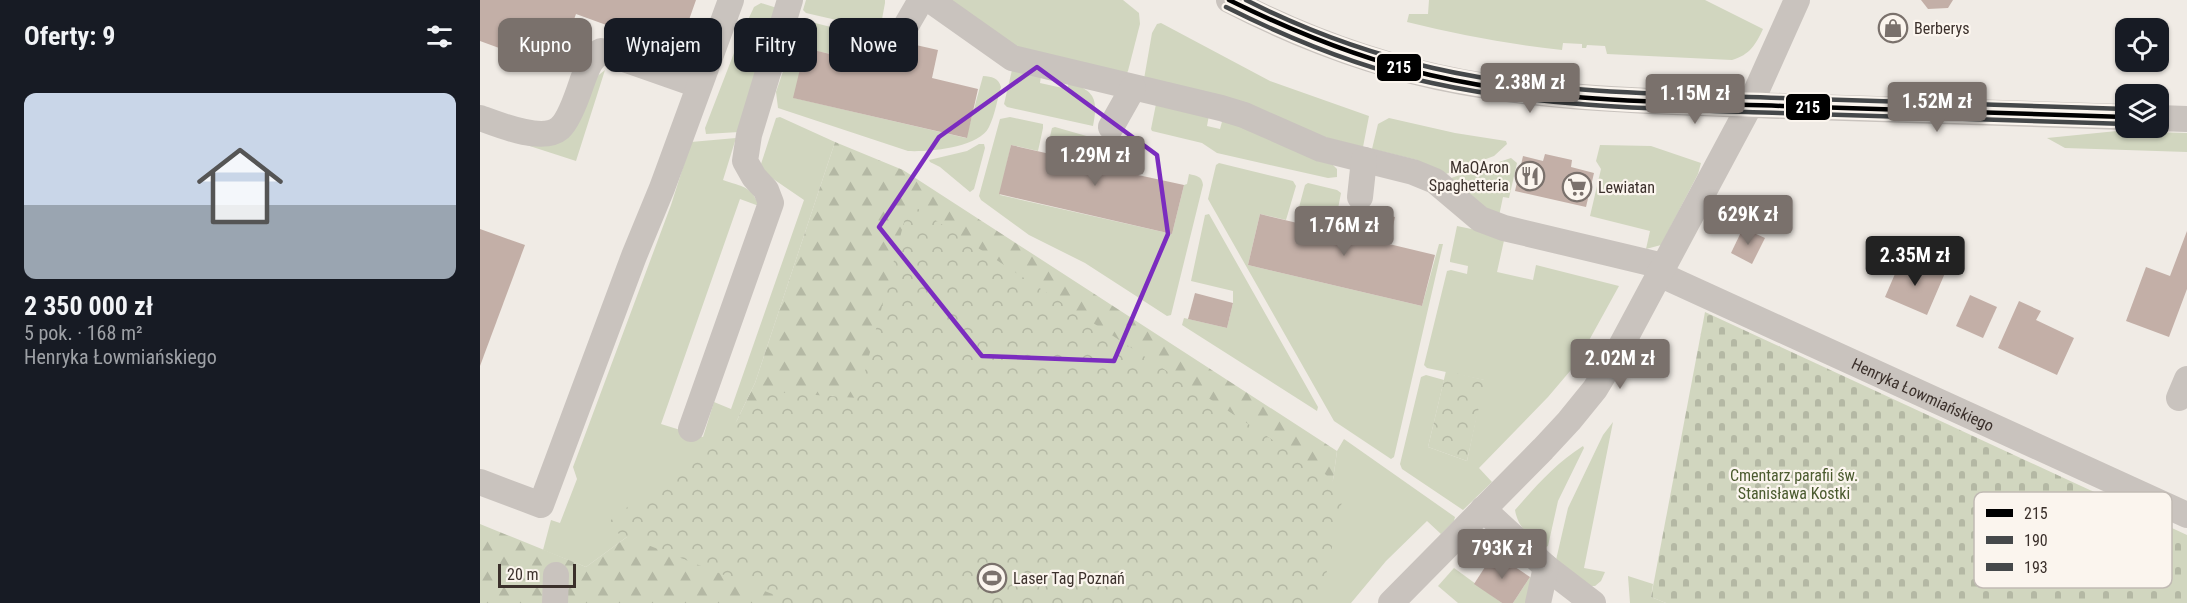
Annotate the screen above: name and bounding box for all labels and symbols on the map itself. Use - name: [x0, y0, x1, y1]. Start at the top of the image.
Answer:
- shop icon: Berberys: [1877, 12, 1909, 44]
- place label: Berberys: [1914, 19, 1969, 38]
- line badge: 215: [1376, 53, 1422, 82]
- text: 215: [1387, 58, 1411, 77]
- pin: 2.38M zł: [1468, 63, 1592, 114]
- pin: 1.15M zł: [1633, 74, 1757, 125]
- pin: 1.52M zł: [1875, 82, 1999, 133]
- line badge: 215: [1785, 93, 1831, 121]
- text: 215: [1796, 98, 1820, 117]
- pin: 1.29M zł: [1033, 136, 1157, 187]
- place label: MaQAron Spaghetteria: [1429, 158, 1509, 195]
- restaurant icon: MaQAron Spaghetteria: [1514, 160, 1546, 192]
- supermarket icon: Lewiatan: [1561, 171, 1593, 203]
- place label: Lewiatan: [1598, 178, 1655, 197]
- pin: 629K zł: [1693, 195, 1803, 246]
- pin: 1.76M zł: [1282, 206, 1406, 257]
- pin: 2.35M zł: [1853, 236, 1977, 287]
- pin: 2.02M zł: [1558, 339, 1682, 390]
- street label: Henryka Łowmiańskiego: [1849, 354, 1997, 436]
- park label: Cmentarz parafii św. Stanisława Kostki: [1730, 466, 1858, 503]
- legend: [1974, 492, 2172, 588]
- text: 215: [2024, 504, 2048, 523]
- pin: 793K zł: [1447, 529, 1557, 580]
- text: 190: [2024, 531, 2048, 550]
- text: 193: [2024, 558, 2048, 577]
- scale bar: [498, 561, 576, 588]
- sports icon: Laser Tag Poznań: [976, 562, 1008, 594]
- place label: Laser Tag Poznań: [1013, 569, 1125, 588]

